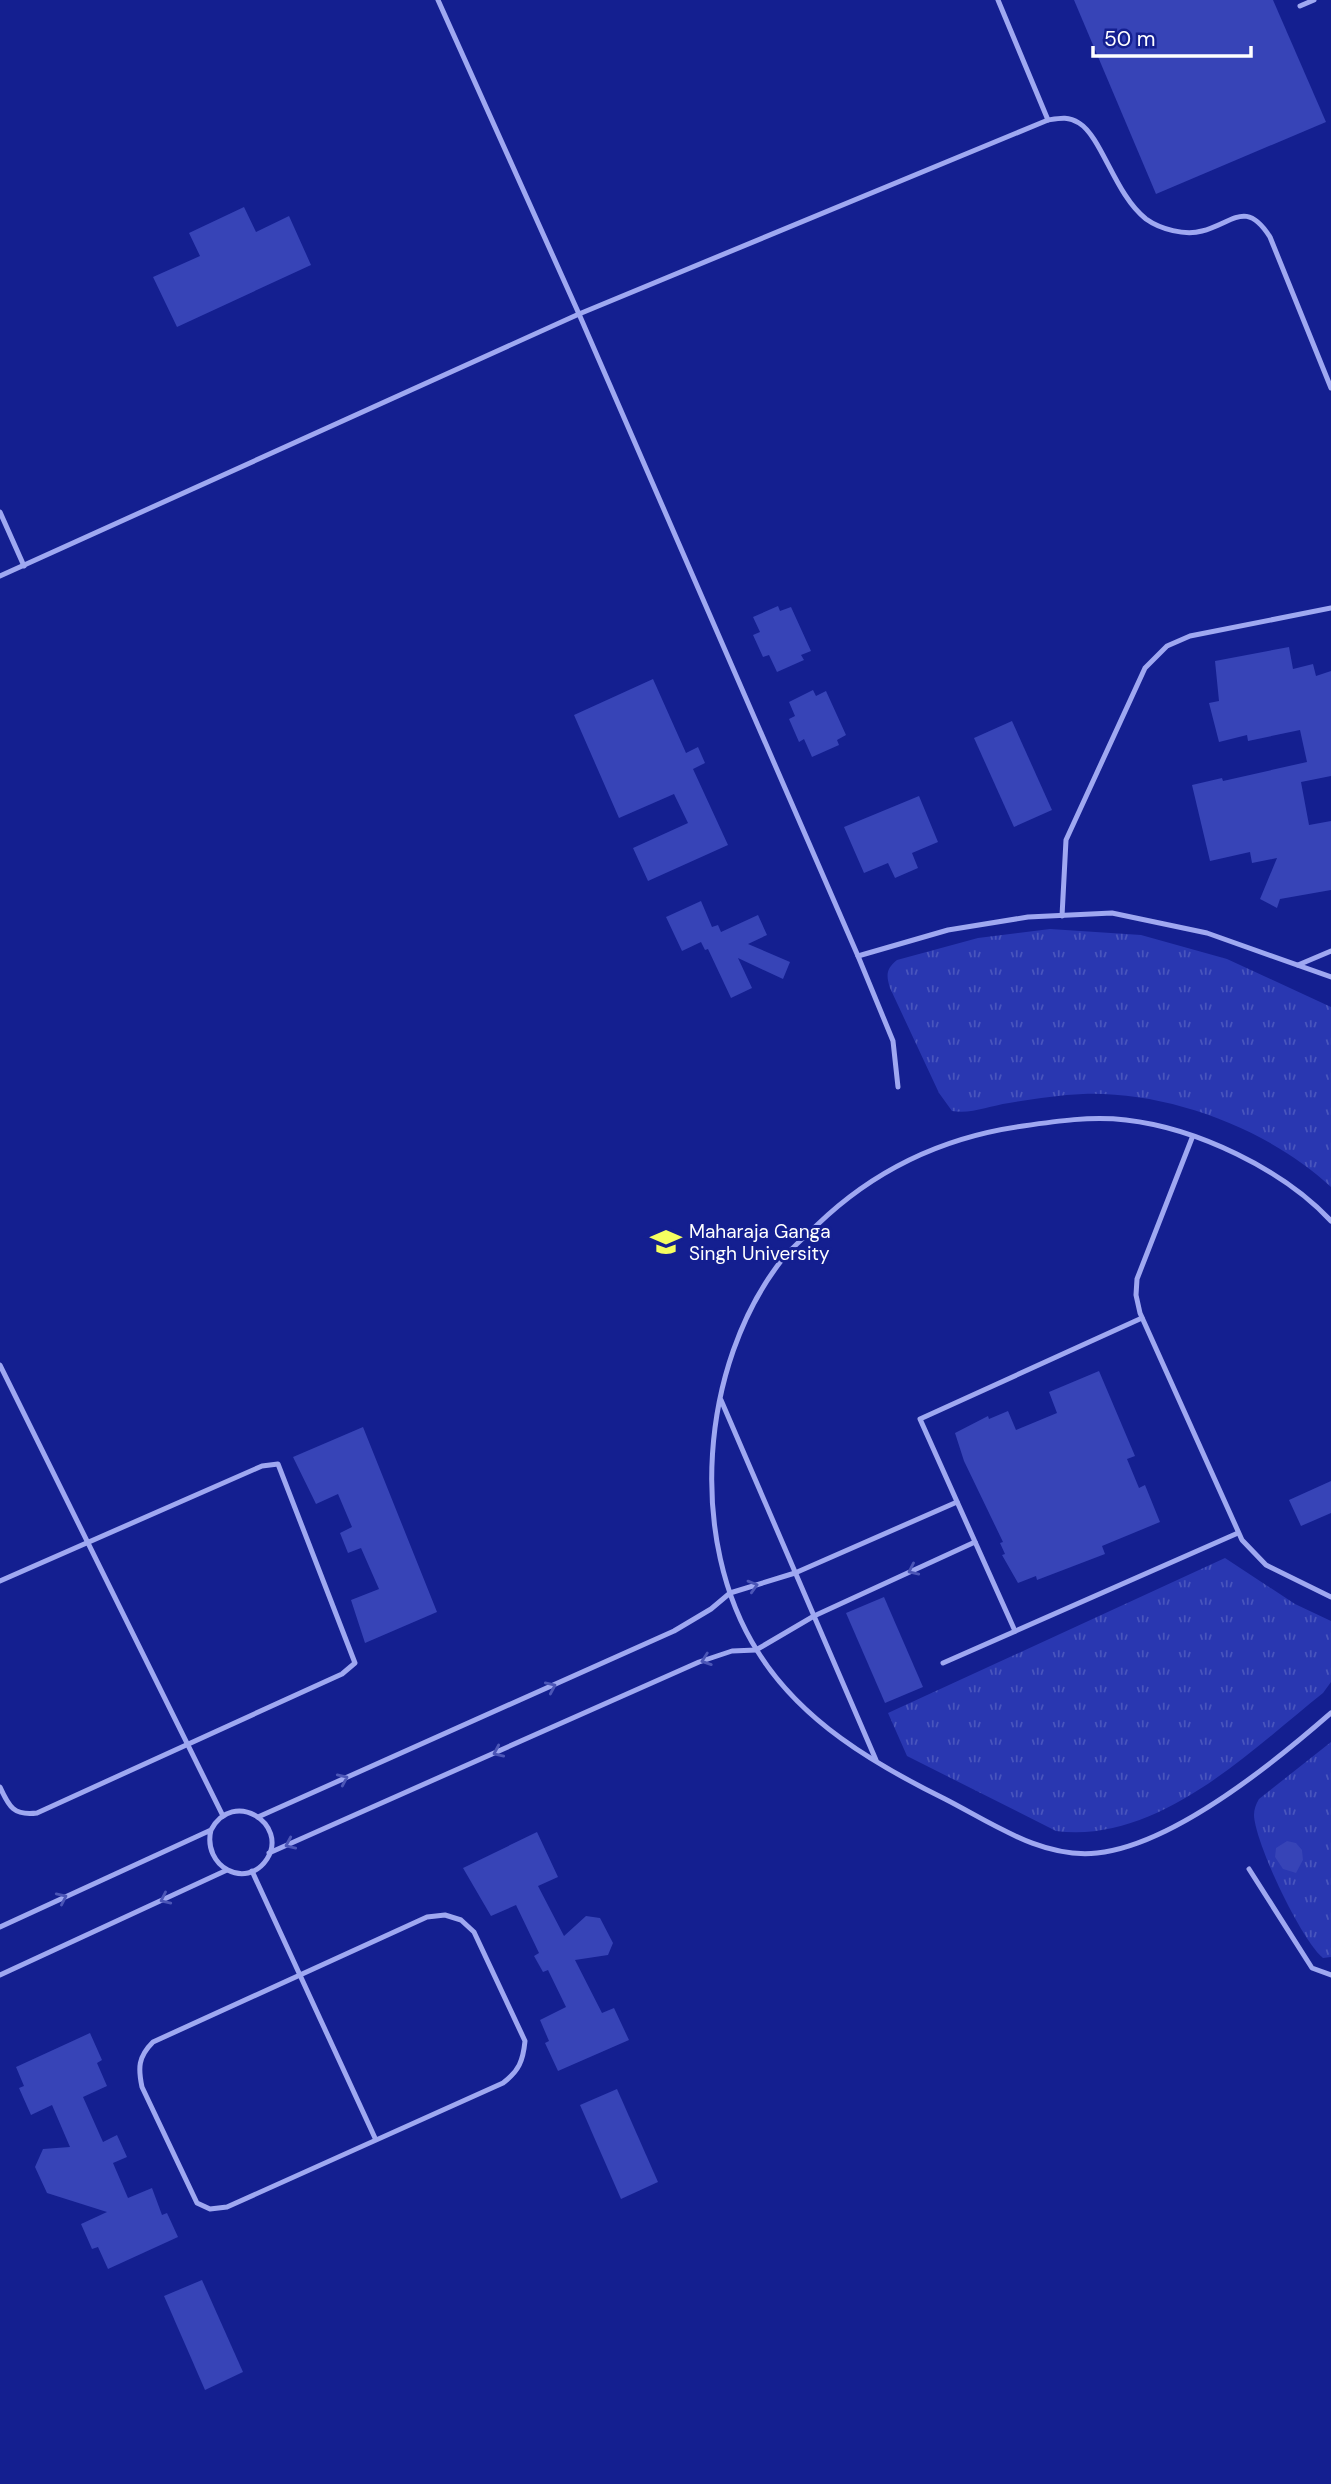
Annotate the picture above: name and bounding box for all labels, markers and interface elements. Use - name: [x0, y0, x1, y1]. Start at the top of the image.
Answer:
- scale bar: [1093, 14, 1250, 58]
- text: 50 m: [1104, 25, 1155, 53]
- place label: Maharaja Ganga Singh University: [689, 1219, 831, 1266]
- school or university icon: Maharaja Ganga Singh University: [649, 1225, 683, 1259]
- one-way arrow: [908, 1562, 920, 1576]
- one-way arrow: [747, 1579, 759, 1594]
- one-way arrow: [701, 1652, 713, 1666]
- one-way arrow: [544, 1681, 556, 1695]
- one-way arrow: [493, 1744, 505, 1758]
- one-way arrow: [335, 1773, 348, 1787]
- one-way arrow: [285, 1836, 297, 1850]
- one-way arrow: [160, 1891, 172, 1905]
- one-way arrow: [55, 1892, 67, 1906]

